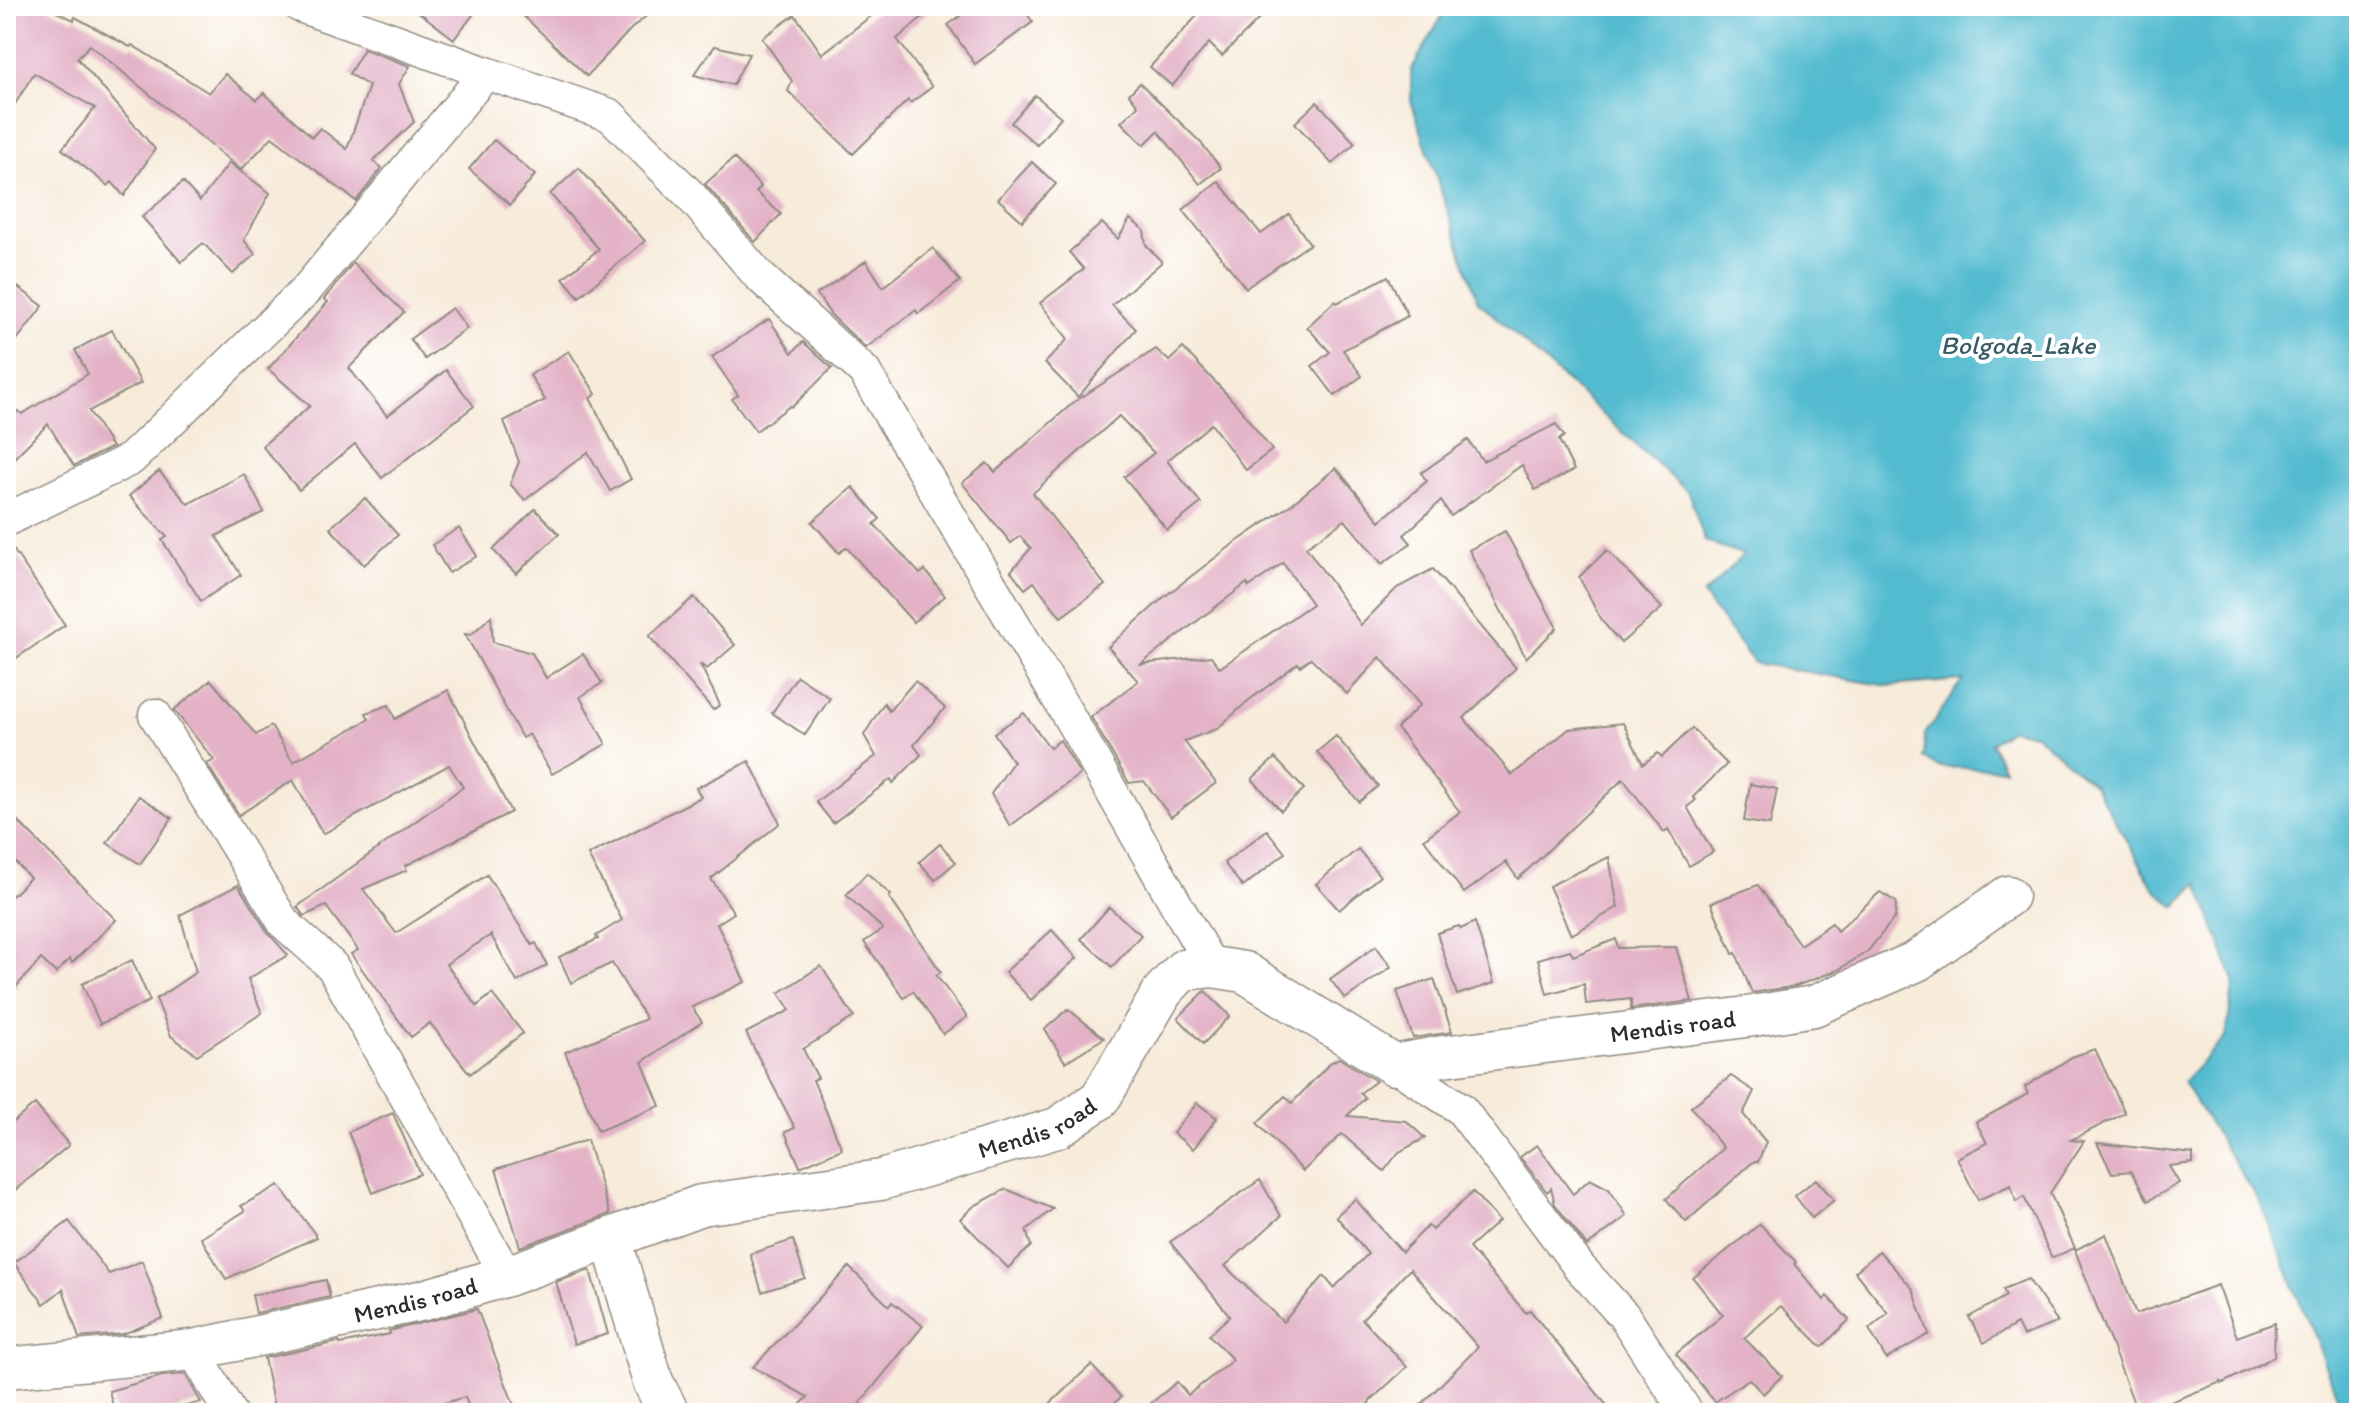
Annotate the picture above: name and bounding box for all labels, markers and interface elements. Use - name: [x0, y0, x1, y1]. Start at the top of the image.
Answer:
- water label: Bolgoda_Lake: [1941, 329, 2097, 361]
- street label: Mendis road: [1608, 1004, 1737, 1048]
- street label: Mendis road: [975, 1091, 1102, 1165]
- street label: Mendis road: [351, 1270, 481, 1329]

